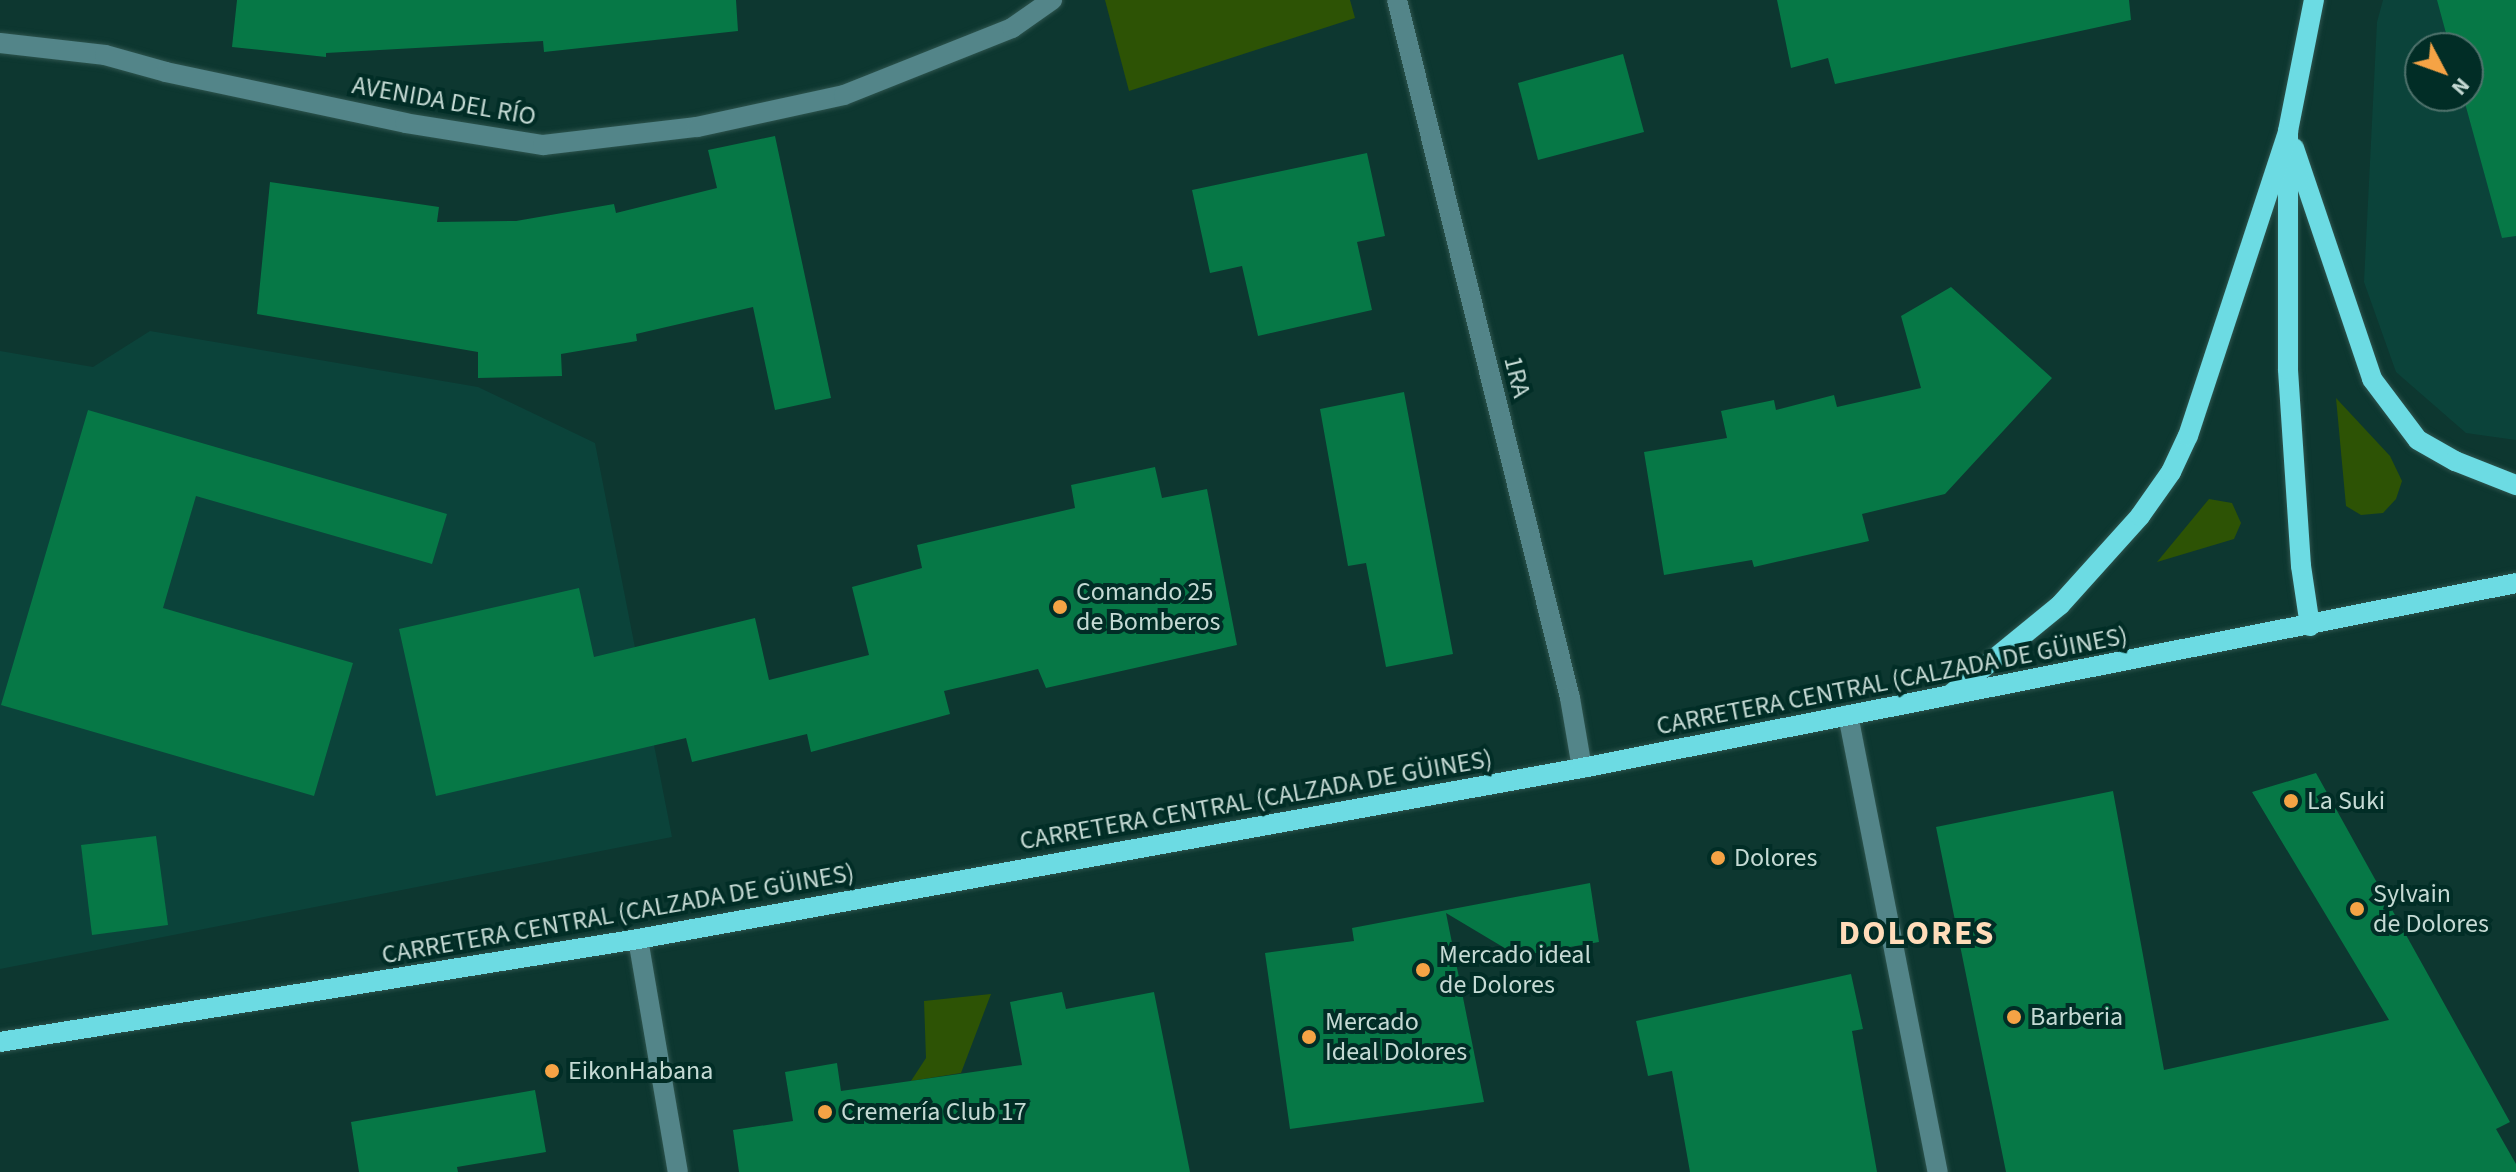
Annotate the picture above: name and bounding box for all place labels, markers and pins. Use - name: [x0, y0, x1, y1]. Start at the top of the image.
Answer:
- place label: Comando 25 de Bomberos: [1076, 576, 1220, 638]
- marker: Comando 25 de Bomberos: [1051, 598, 1069, 616]
- place label: La Suki: [2307, 785, 2385, 817]
- marker: La Suki: [2282, 792, 2300, 810]
- place label: Dolores: [1734, 842, 1817, 874]
- marker: Dolores: [1709, 849, 1727, 867]
- place label: Sylvain de Dolores: [2373, 878, 2489, 940]
- marker: Sylvain de Dolores: [2348, 900, 2366, 918]
- place label: Mercado ideal de Dolores: [1439, 939, 1591, 1000]
- marker: Mercado ideal de Dolores: [1414, 961, 1432, 979]
- place label: Barberia: [2030, 1001, 2123, 1033]
- place label: Mercado Ideal Dolores: [1325, 1006, 1467, 1068]
- marker: Barberia: [2005, 1008, 2023, 1026]
- marker: Mercado Ideal Dolores: [1300, 1028, 1318, 1046]
- place label: EikonHabana: [568, 1055, 713, 1087]
- marker: EikonHabana: [543, 1062, 561, 1080]
- place label: Cremería Club 17: [841, 1096, 1027, 1128]
- marker: Cremería Club 17: [816, 1103, 834, 1121]

